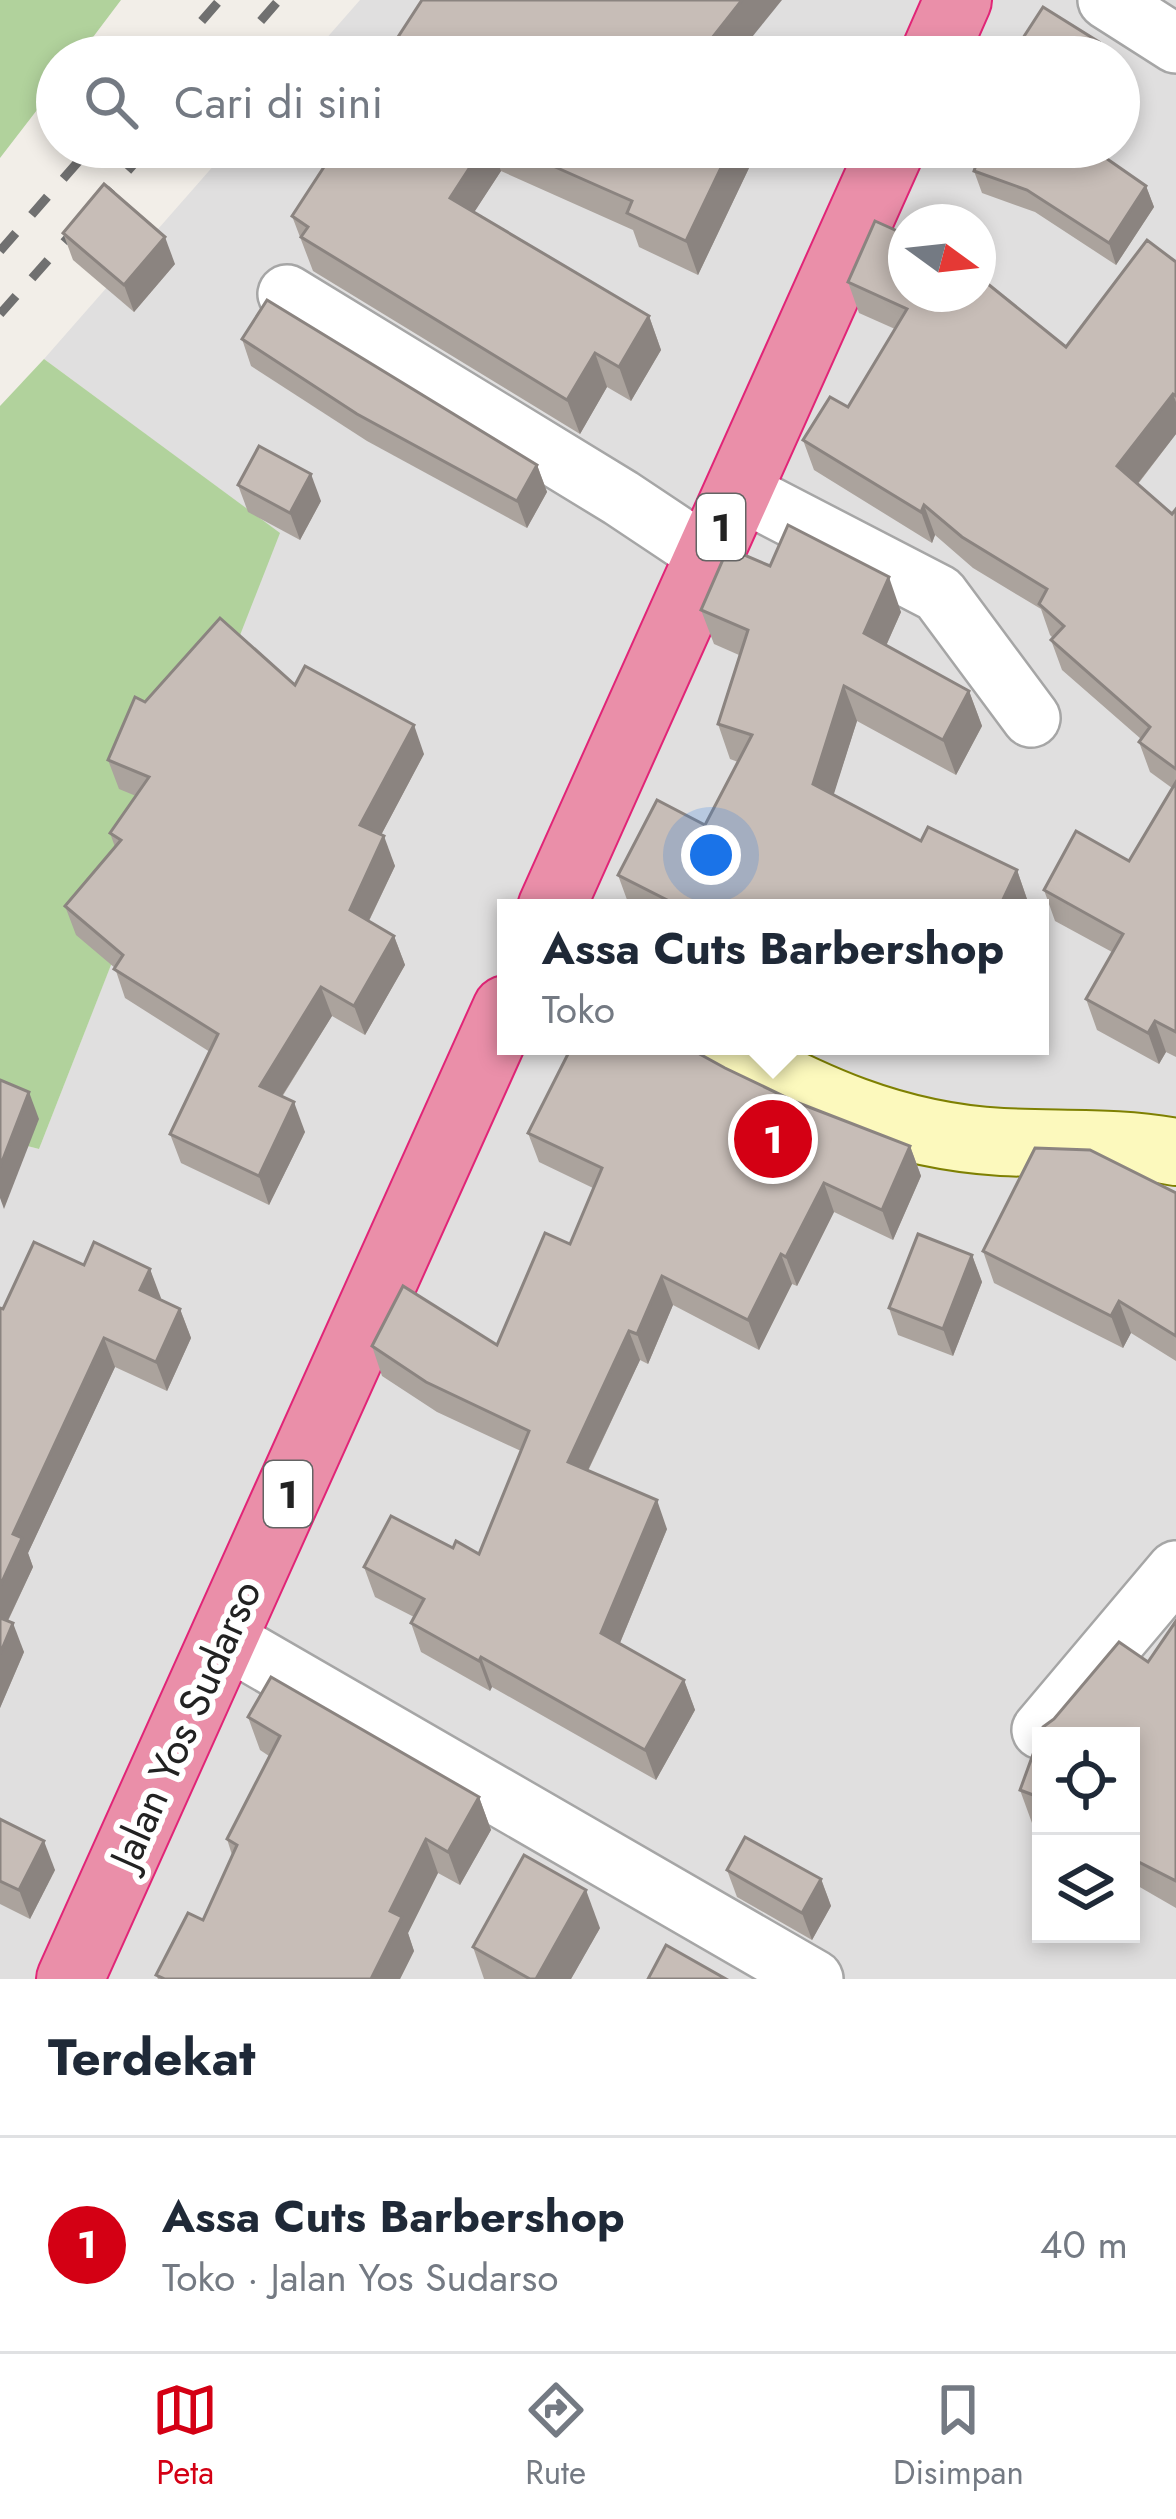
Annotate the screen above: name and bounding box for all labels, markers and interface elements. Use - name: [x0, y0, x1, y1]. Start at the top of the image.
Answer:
- search box: [36, 36, 1140, 168]
- icon: search: [78, 69, 144, 135]
- text: Cari di sini: [174, 70, 383, 135]
- north arrow: [888, 204, 996, 312]
- road number: 1: [697, 494, 745, 560]
- your location: [681, 825, 741, 885]
- popup: [497, 899, 1049, 1055]
- text: Assa Cuts Barbershop: [542, 916, 1004, 981]
- text: Toko: [542, 981, 615, 1038]
- pin: 1: [734, 1094, 812, 1184]
- road number: 1: [264, 1461, 312, 1527]
- street label: Jalan Yos Sudarso: [92, 1570, 276, 1883]
- map controls: [1032, 1727, 1140, 1943]
- button: locate: [1032, 1727, 1140, 1835]
- button: layers: [1032, 1835, 1140, 1943]
- text: Terdekat: [48, 2020, 256, 2094]
- text: Assa Cuts Barbershop: [162, 2184, 625, 2249]
- text: 1: [77, 2216, 97, 2273]
- text: 40 m: [1040, 2216, 1128, 2273]
- text: Toko · Jalan Yos Sudarso: [162, 2249, 558, 2306]
- tab: Peta: [152, 2377, 218, 2496]
- tab: Rute: [523, 2377, 589, 2496]
- tab: Disimpan: [893, 2377, 1024, 2496]

